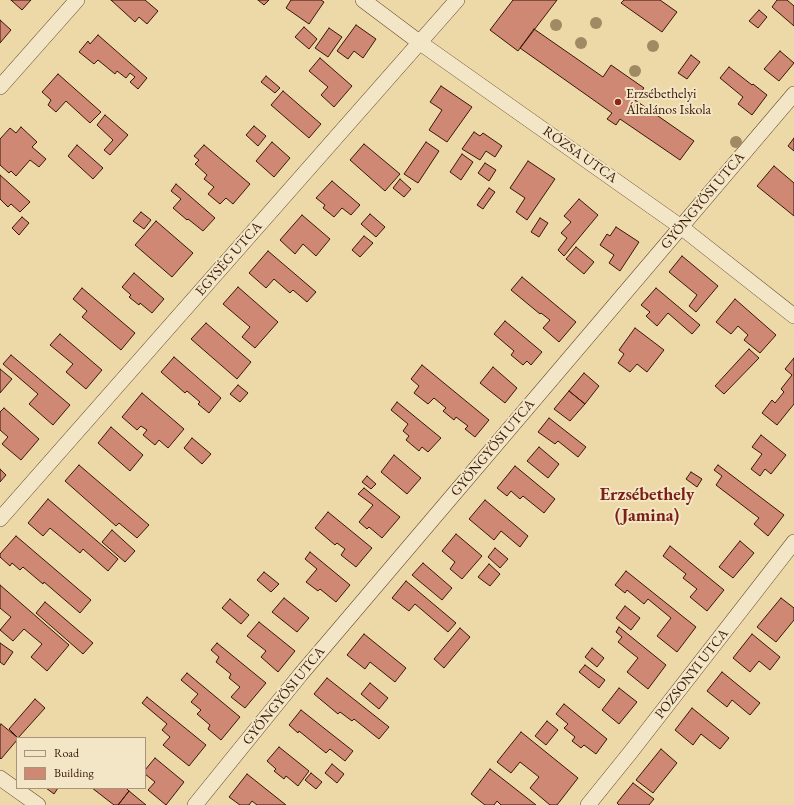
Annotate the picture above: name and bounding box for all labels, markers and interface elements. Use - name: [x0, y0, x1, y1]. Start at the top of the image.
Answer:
- place label: Erzsébethelyi Általános Iskola: [626, 86, 711, 118]
- marker: Erzsébethelyi Általános Iskola: [613, 97, 623, 107]
- street label: RÓZSA UTCA: [539, 123, 621, 187]
- street label: GYÖNGYÖSI UTCA: [657, 149, 749, 253]
- street label: EGYSÉG UTCA: [192, 219, 266, 299]
- street label: GYÖNGYÖSI UTCA: [447, 396, 539, 500]
- district label: Erzsébethely (Jamina): [600, 484, 694, 526]
- street label: POZSONYI UTCA: [652, 626, 732, 722]
- street label: GYÖNGYÖSI UTCA: [239, 643, 329, 749]
- legend: [16, 737, 146, 789]
- text: Road: [54, 745, 79, 761]
- text: Building: [54, 765, 94, 781]

